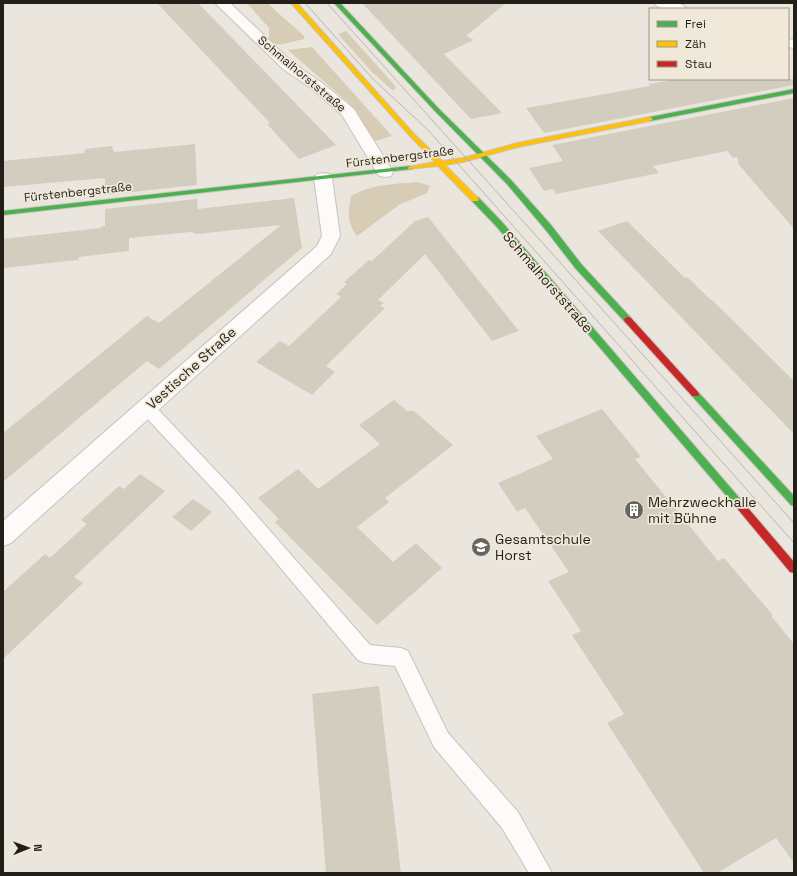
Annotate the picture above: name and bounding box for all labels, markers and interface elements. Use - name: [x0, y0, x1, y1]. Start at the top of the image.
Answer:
- legend: [649, 8, 789, 80]
- text: Frei: [685, 16, 706, 32]
- street label: Schmalhorststraße: [255, 32, 349, 116]
- text: Zäh: [685, 36, 706, 52]
- text: Stau: [685, 56, 712, 72]
- street label: Fürstenbergstraße: [345, 142, 455, 172]
- street label: Fürstenbergstraße: [23, 178, 133, 206]
- street label: Schmalhorststraße: [499, 227, 597, 337]
- street label: Vestische Straße: [142, 323, 240, 413]
- place label: Mehrzweckhalle mit Bühne: [648, 493, 757, 527]
- building icon: Mehrzweckhalle mit Bühne: [623, 499, 645, 521]
- place label: Gesamtschule Horst: [495, 530, 591, 564]
- school or university icon: Gesamtschule Horst: [470, 536, 492, 558]
- north arrow: [8, 828, 48, 868]
- text: N: [31, 844, 45, 852]

